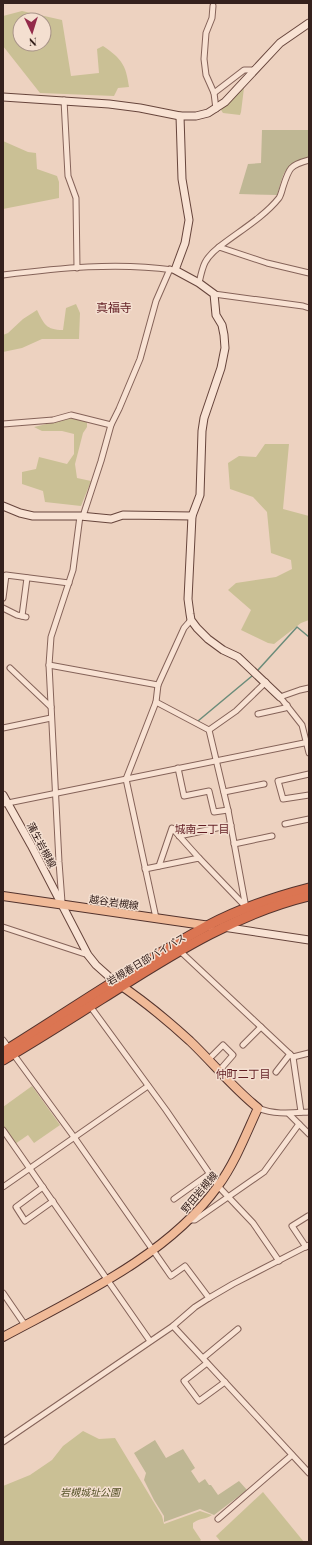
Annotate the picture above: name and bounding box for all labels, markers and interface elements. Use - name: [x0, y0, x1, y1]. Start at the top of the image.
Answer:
- north arrow: [12, 12, 52, 52]
- text: N: [28, 35, 37, 50]
- district label: 真福寺: [96, 299, 132, 315]
- street label: 蒲生岩槻線: [24, 820, 60, 870]
- district label: 城南二丁目: [175, 821, 230, 836]
- street label: 越谷岩槻線: [88, 892, 140, 912]
- street label: 岩槻春日部バイパス: [104, 930, 188, 988]
- district label: 仲町二丁目: [216, 1066, 271, 1081]
- street label: 野田岩槻線: [178, 1168, 220, 1216]
- park label: 岩槻城址公園: [60, 1485, 122, 1499]

